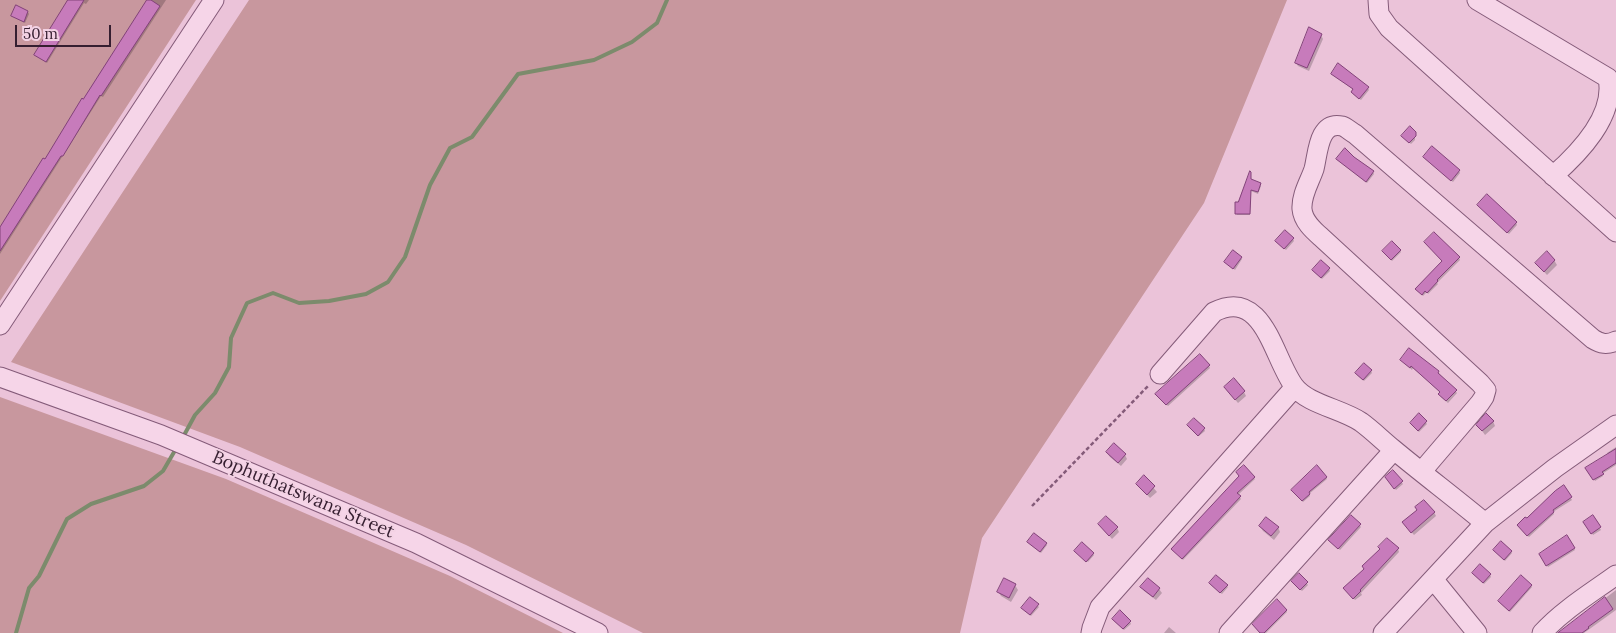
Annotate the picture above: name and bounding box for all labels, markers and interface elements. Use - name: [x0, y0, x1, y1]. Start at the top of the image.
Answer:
- scale bar: [18, 15, 114, 47]
- text: 50 m: [23, 24, 58, 43]
- street label: Bophuthatswana Street: [209, 447, 397, 543]

